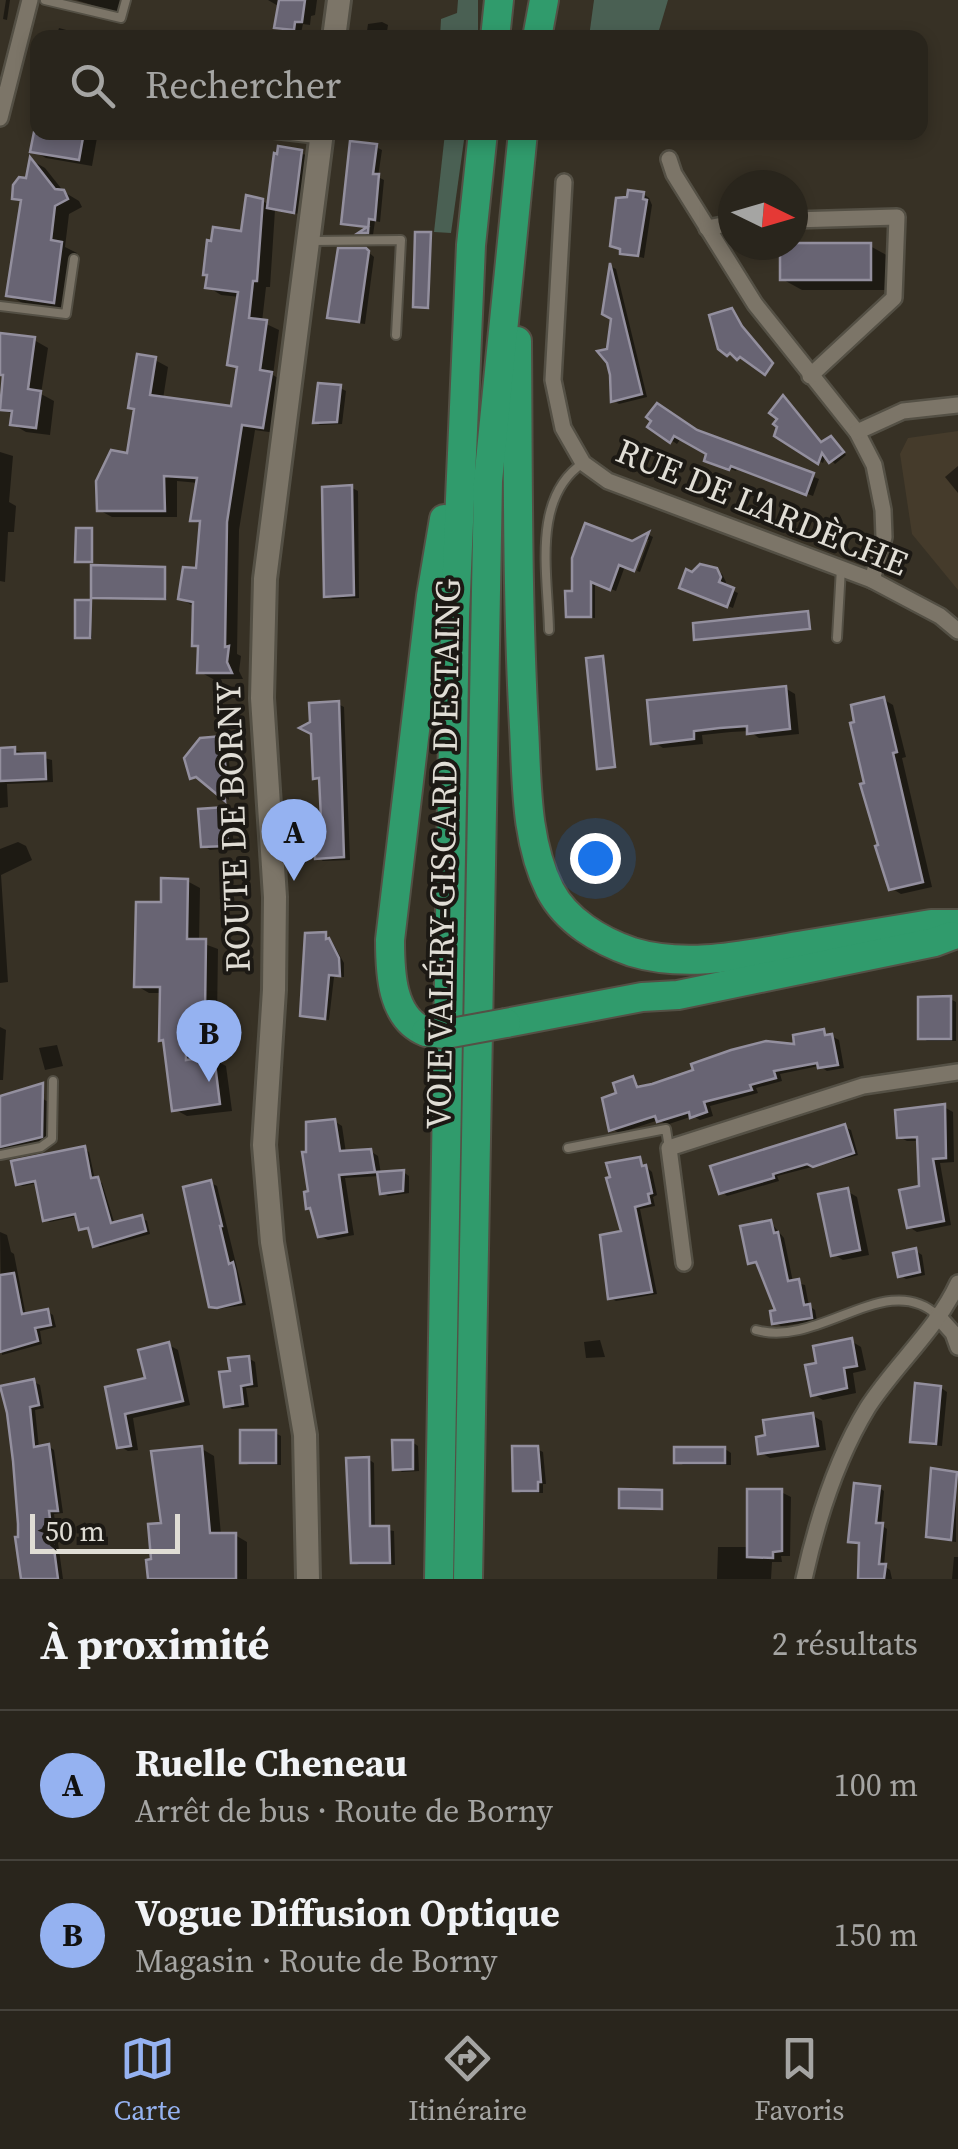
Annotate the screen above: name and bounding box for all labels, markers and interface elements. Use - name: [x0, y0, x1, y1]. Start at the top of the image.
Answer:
- search box: [30, 30, 928, 140]
- icon: search: [65, 58, 120, 113]
- text: Rechercher: [145, 59, 341, 111]
- north arrow: [718, 170, 808, 260]
- street label: RUE DE L'ARDÈCHE: [609, 427, 915, 587]
- street label: VOIE VALÉRY-GISCARD D'ESTAING: [414, 578, 472, 1130]
- street label: ROUTE DE BORNY: [204, 681, 262, 973]
- pin: A: [262, 798, 326, 881]
- your location: [570, 833, 621, 884]
- pin: B: [176, 1000, 242, 1082]
- scale bar: [30, 1509, 180, 1554]
- text: 50 m: [45, 1512, 105, 1550]
- text: À proximité: [40, 1615, 269, 1673]
- text: 2 résultats: [772, 1622, 918, 1666]
- text: Ruelle Cheneau: [135, 1737, 407, 1789]
- text: A: [62, 1763, 83, 1807]
- text: 100 m: [834, 1763, 918, 1807]
- text: Arrêt de bus · Route de Borny: [135, 1789, 553, 1833]
- text: Vogue Diffusion Optique: [135, 1887, 560, 1939]
- text: B: [62, 1913, 83, 1957]
- text: 150 m: [834, 1913, 918, 1957]
- text: Magasin · Route de Borny: [135, 1939, 497, 1983]
- tab: Carte: [114, 2031, 181, 2129]
- tab: Itinéraire: [408, 2031, 527, 2129]
- tab: Favoris: [754, 2031, 844, 2129]

